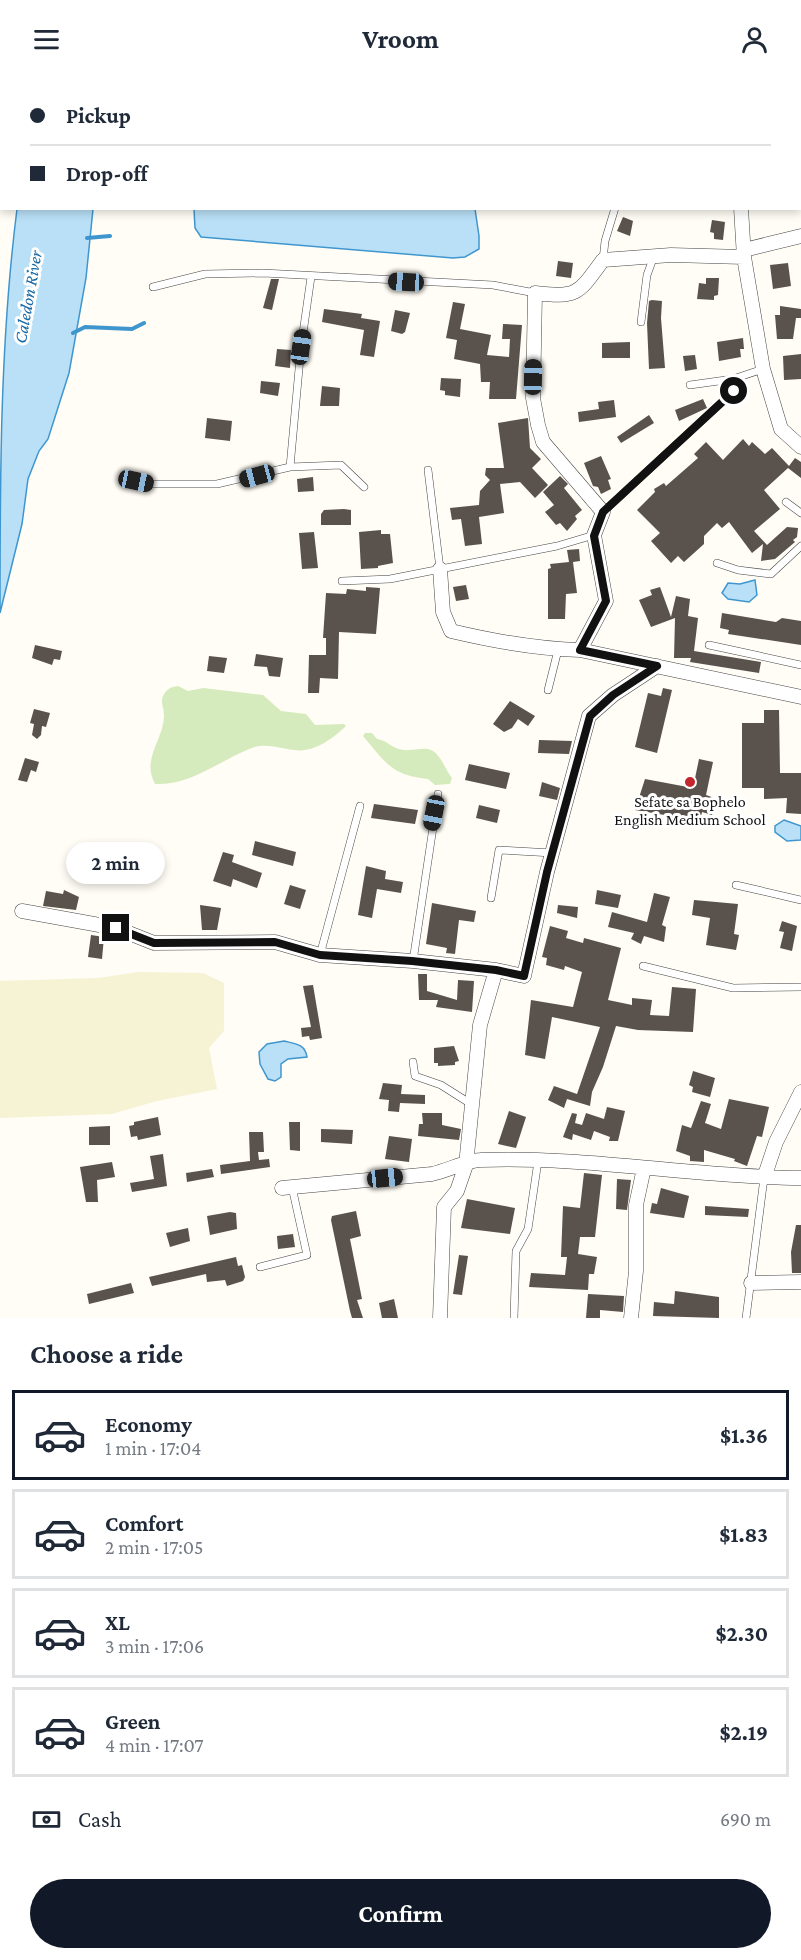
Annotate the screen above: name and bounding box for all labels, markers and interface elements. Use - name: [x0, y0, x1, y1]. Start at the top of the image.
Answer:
- icon: menu: [30, 23, 63, 56]
- icon: person: [738, 23, 771, 56]
- text: Vroom: [362, 24, 439, 54]
- text: Pickup: [66, 103, 131, 128]
- text: Drop-off: [66, 161, 148, 186]
- water label: Caledon River: [10, 248, 46, 345]
- car: [388, 272, 424, 292]
- car: [290, 328, 312, 366]
- car: [524, 359, 542, 395]
- route start: [720, 377, 747, 404]
- car: [237, 463, 277, 489]
- car: [117, 468, 155, 494]
- marker: Sefate sa Bophelo English Medium School: [683, 775, 697, 789]
- place label: Sefate sa Bophelo English Medium School: [614, 793, 766, 829]
- car: [422, 794, 446, 832]
- callout: 2 min: [66, 841, 166, 883]
- text: 2 min: [91, 852, 140, 874]
- route end: [102, 914, 129, 941]
- car: [366, 1167, 404, 1189]
- text: Choose a ride: [30, 1339, 183, 1369]
- icon: car: [33, 1408, 87, 1462]
- text: Economy: [105, 1412, 192, 1437]
- text: $1.36: [720, 1423, 768, 1448]
- text: 1 min · 17:04: [105, 1437, 201, 1459]
- icon: car: [33, 1507, 87, 1561]
- text: Comfort: [105, 1511, 183, 1536]
- text: $1.83: [719, 1522, 768, 1547]
- text: 2 min · 17:05: [105, 1536, 204, 1558]
- icon: car: [33, 1606, 87, 1660]
- text: XL: [105, 1610, 130, 1635]
- text: $2.30: [716, 1621, 768, 1646]
- text: 3 min · 17:06: [105, 1635, 204, 1657]
- icon: car: [33, 1705, 87, 1759]
- text: Green: [105, 1709, 161, 1734]
- text: $2.19: [719, 1720, 768, 1745]
- text: 4 min · 17:07: [105, 1734, 204, 1756]
- icon: cash: [30, 1803, 63, 1836]
- text: Cash: [78, 1807, 122, 1832]
- text: 690 m: [720, 1808, 771, 1830]
- button: Confirm: [30, 1879, 771, 1948]

